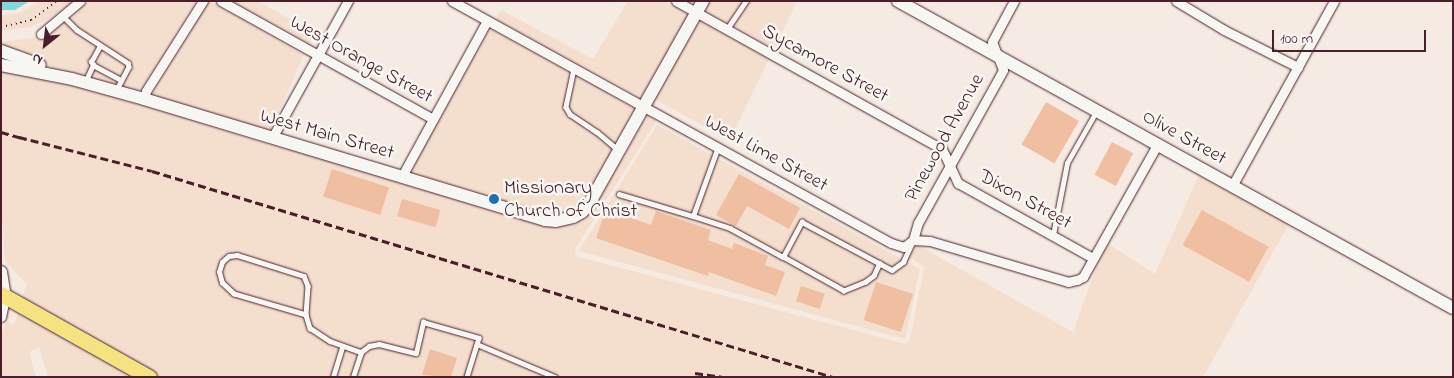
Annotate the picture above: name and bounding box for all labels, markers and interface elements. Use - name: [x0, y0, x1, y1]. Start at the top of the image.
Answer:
- street label: West Orange Street: [285, 11, 437, 109]
- street label: Sycamore Street: [758, 19, 892, 109]
- north arrow: [20, 20, 70, 70]
- scale bar: [1274, 20, 1428, 52]
- text: 100 m: [1280, 28, 1313, 50]
- text: N: [28, 47, 47, 70]
- street label: Pinewood Avenue: [900, 70, 990, 206]
- street label: West Main Street: [257, 104, 397, 166]
- street label: Olive Street: [1138, 105, 1230, 171]
- street label: West Lime Street: [700, 110, 832, 198]
- street label: Dixon Street: [974, 165, 1076, 235]
- place label: Missionary Church of Christ: [504, 176, 637, 223]
- marker: Missionary Church of Christ: [488, 193, 500, 205]

